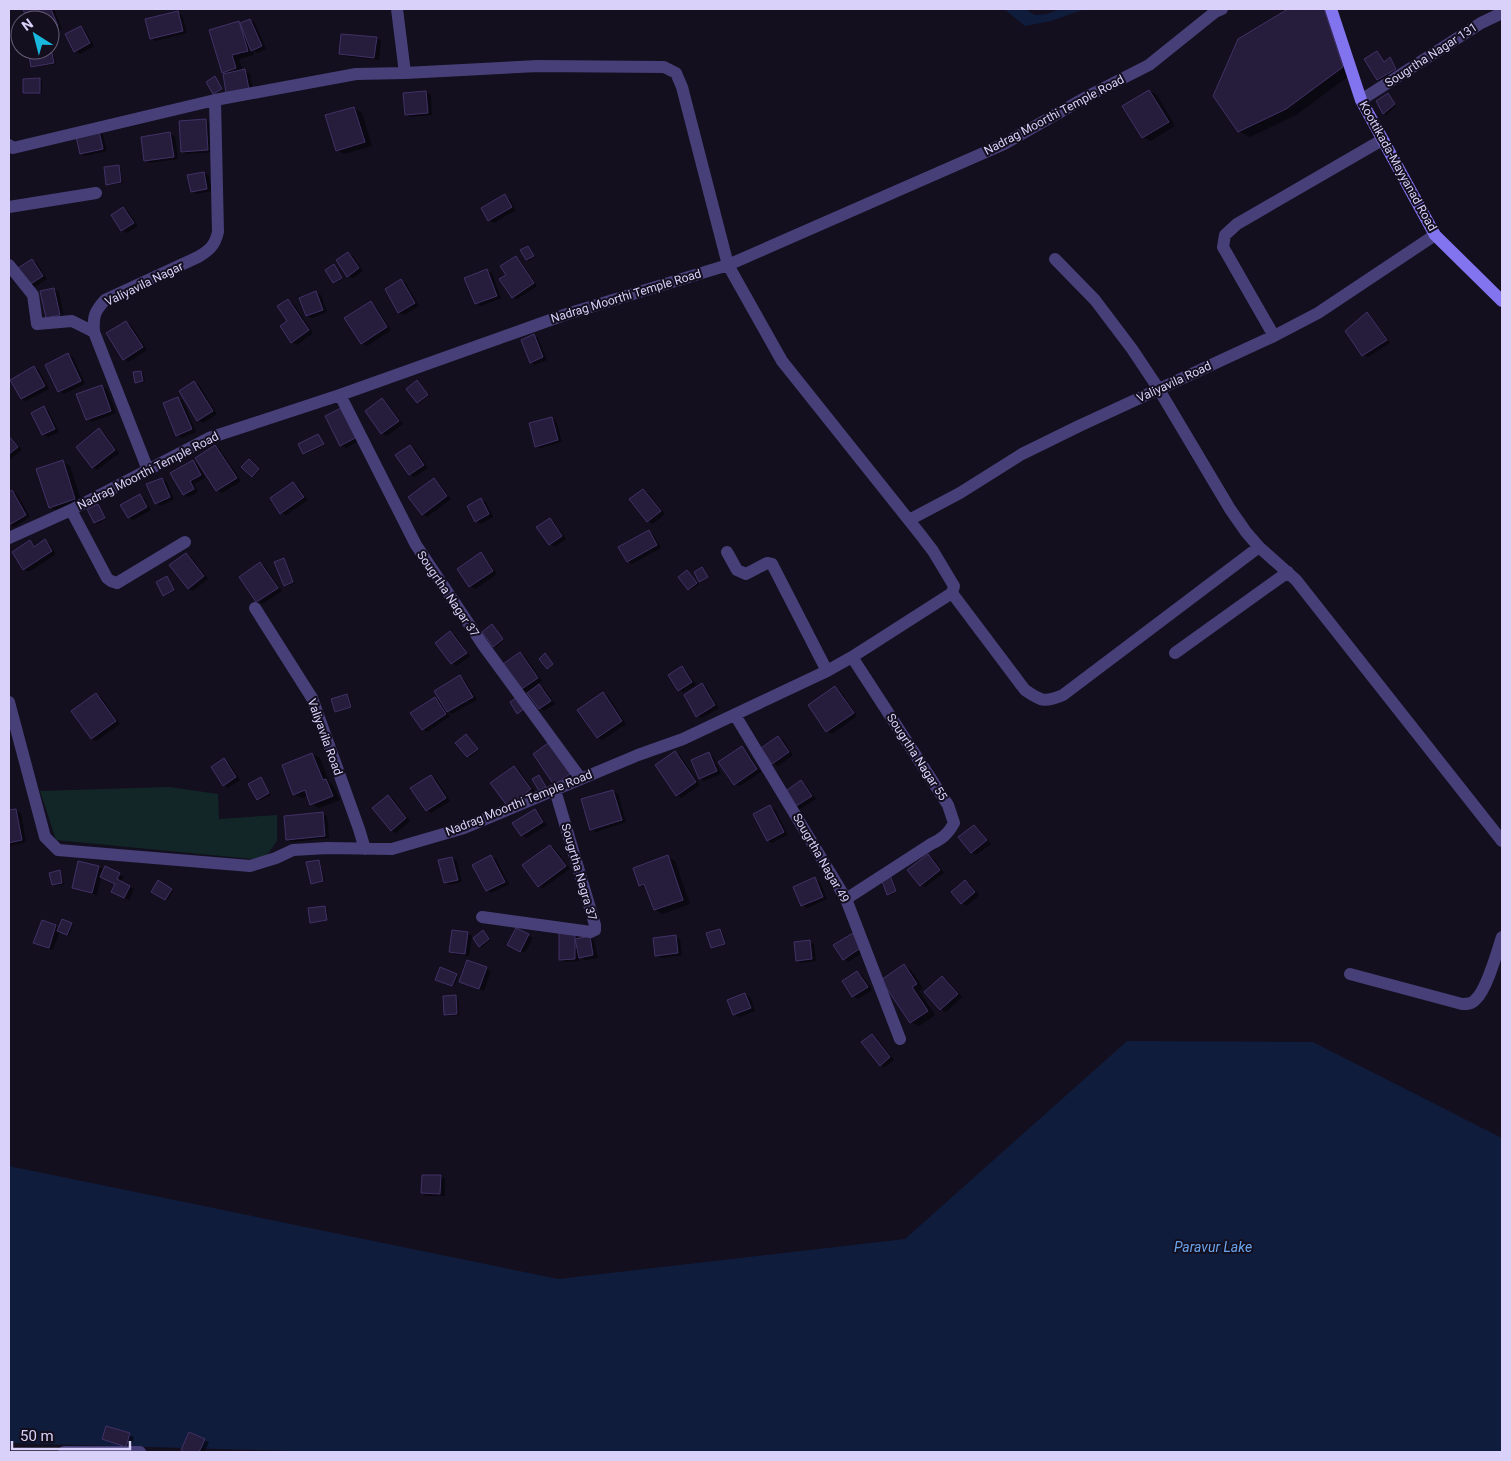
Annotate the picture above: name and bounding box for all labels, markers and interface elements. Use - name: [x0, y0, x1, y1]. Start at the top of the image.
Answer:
- north arrow: [10, 10, 60, 60]
- text: N: [19, 15, 36, 34]
- street label: Sougrtha Nagar 131: [1382, 20, 1480, 90]
- street label: Nadrag Moorthi Temple Road: [982, 72, 1126, 158]
- street label: Koottikada-Mayyanad Road: [1356, 99, 1440, 233]
- street label: Valiyavila Nagar: [103, 259, 185, 309]
- street label: Nadrag Moorthi Temple Road: [549, 266, 703, 326]
- street label: Valiyavila Road: [1135, 359, 1213, 405]
- street label: Nadrag Moorthi Temple Road: [75, 429, 221, 513]
- street label: Sougrtha Nagar 37: [414, 548, 482, 640]
- street label: Valiyavila Road: [305, 697, 345, 777]
- street label: Sougrtha Nagar 55: [884, 711, 950, 803]
- street label: Nadrag Moorthi Temple Road: [444, 767, 594, 839]
- street label: Sougrtha Nagar 49: [790, 811, 852, 905]
- street label: Sougrtha Nagra 37: [558, 822, 600, 922]
- water label: Paravur Lake: [1174, 1239, 1252, 1255]
- scale bar: [12, 1418, 130, 1450]
- text: 50 m: [20, 1427, 54, 1445]

